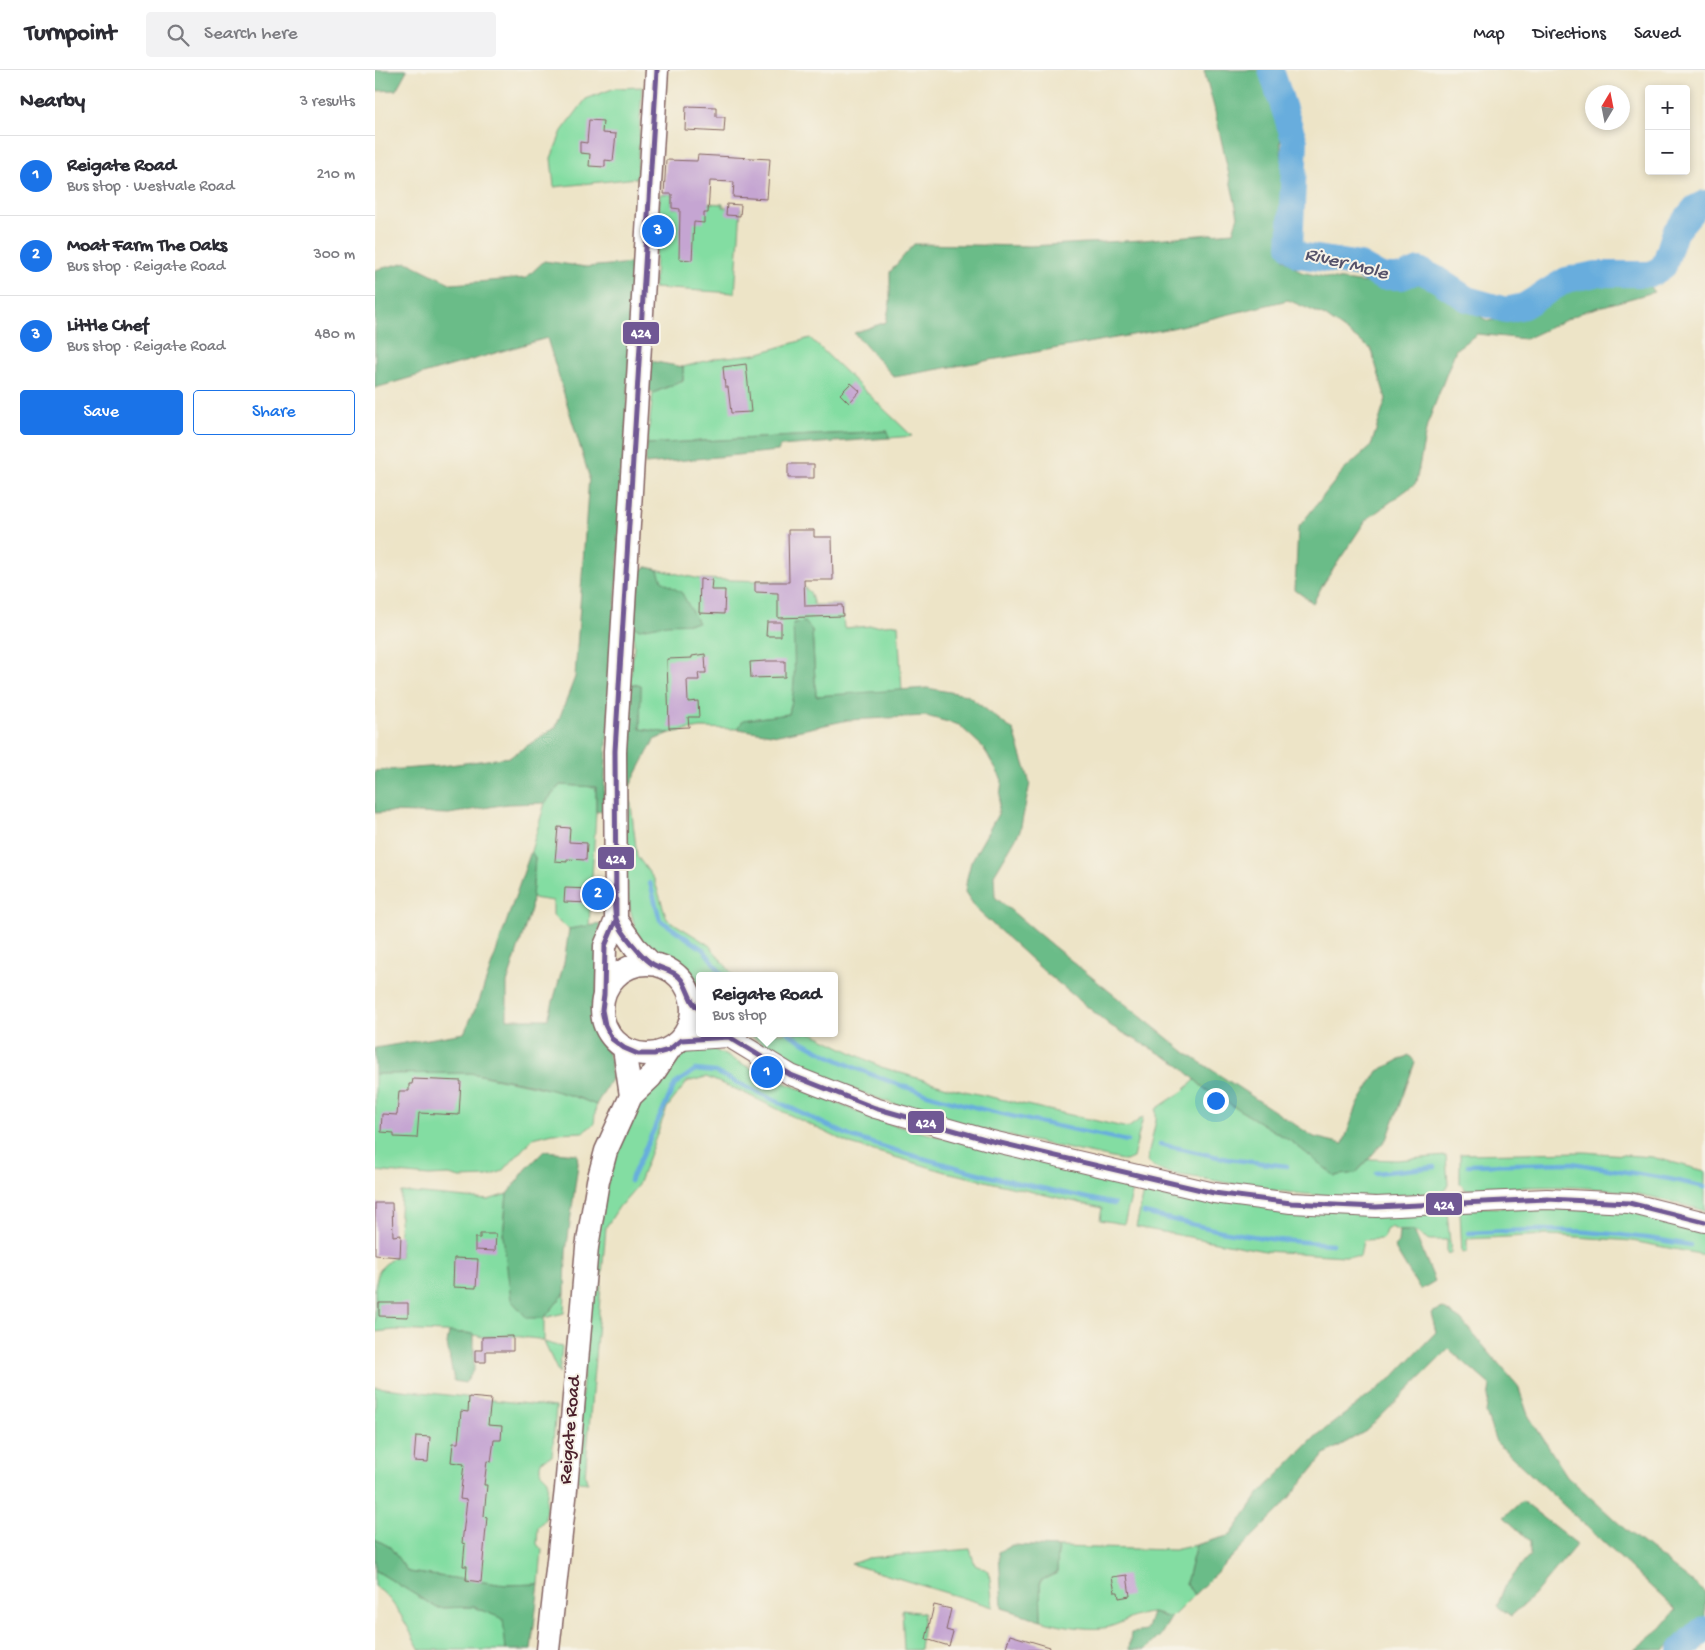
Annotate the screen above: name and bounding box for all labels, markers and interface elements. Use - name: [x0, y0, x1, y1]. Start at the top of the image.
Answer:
- search box: [146, 12, 496, 57]
- text: Turnpoint: [25, 20, 116, 49]
- icon: search: [164, 21, 192, 49]
- text: Search here: [204, 23, 298, 46]
- text: Map: [1473, 24, 1505, 45]
- text: Directions: [1533, 24, 1606, 45]
- text: Saved: [1634, 24, 1680, 45]
- north arrow: [1585, 85, 1630, 130]
- map controls: [1645, 85, 1690, 175]
- button: +: [1645, 85, 1690, 130]
- text: Nearby: [20, 90, 85, 115]
- text: 3 results: [300, 93, 355, 112]
- button: −: [1645, 130, 1690, 175]
- text: Reigate Road: [67, 155, 176, 178]
- text: 1: [33, 166, 39, 185]
- text: 210 m: [316, 166, 355, 185]
- text: Bus stop · Westvale Road: [67, 178, 234, 197]
- pin: 3: [642, 212, 674, 250]
- text: Moat Farm The Oaks: [67, 235, 227, 258]
- water label: River Mole: [1302, 244, 1391, 287]
- text: 2: [32, 246, 40, 265]
- text: 300 m: [313, 246, 355, 265]
- text: Bus stop · Reigate Road: [67, 258, 225, 277]
- text: Little Chef: [67, 315, 148, 338]
- line badge: 424: [622, 321, 660, 345]
- text: 3: [32, 326, 40, 345]
- text: 480 m: [314, 326, 355, 345]
- text: 424: [630, 326, 651, 343]
- text: Bus stop · Reigate Road: [67, 338, 225, 357]
- button: Save: [20, 390, 183, 435]
- button: Share: [193, 390, 355, 435]
- line badge: 424: [597, 846, 635, 870]
- text: 424: [605, 852, 626, 869]
- pin: 2: [582, 875, 614, 913]
- popup: [696, 972, 838, 1037]
- text: Reigate Road: [713, 984, 821, 1007]
- text: Bus stop: [713, 1007, 767, 1026]
- pin: 1: [751, 1053, 783, 1091]
- your location: [1203, 1088, 1229, 1114]
- line badge: 424: [907, 1110, 945, 1134]
- text: 424: [915, 1116, 936, 1133]
- line badge: 424: [1425, 1192, 1463, 1216]
- text: 424: [1433, 1198, 1454, 1215]
- street label: Reigate Road: [555, 1373, 587, 1485]

